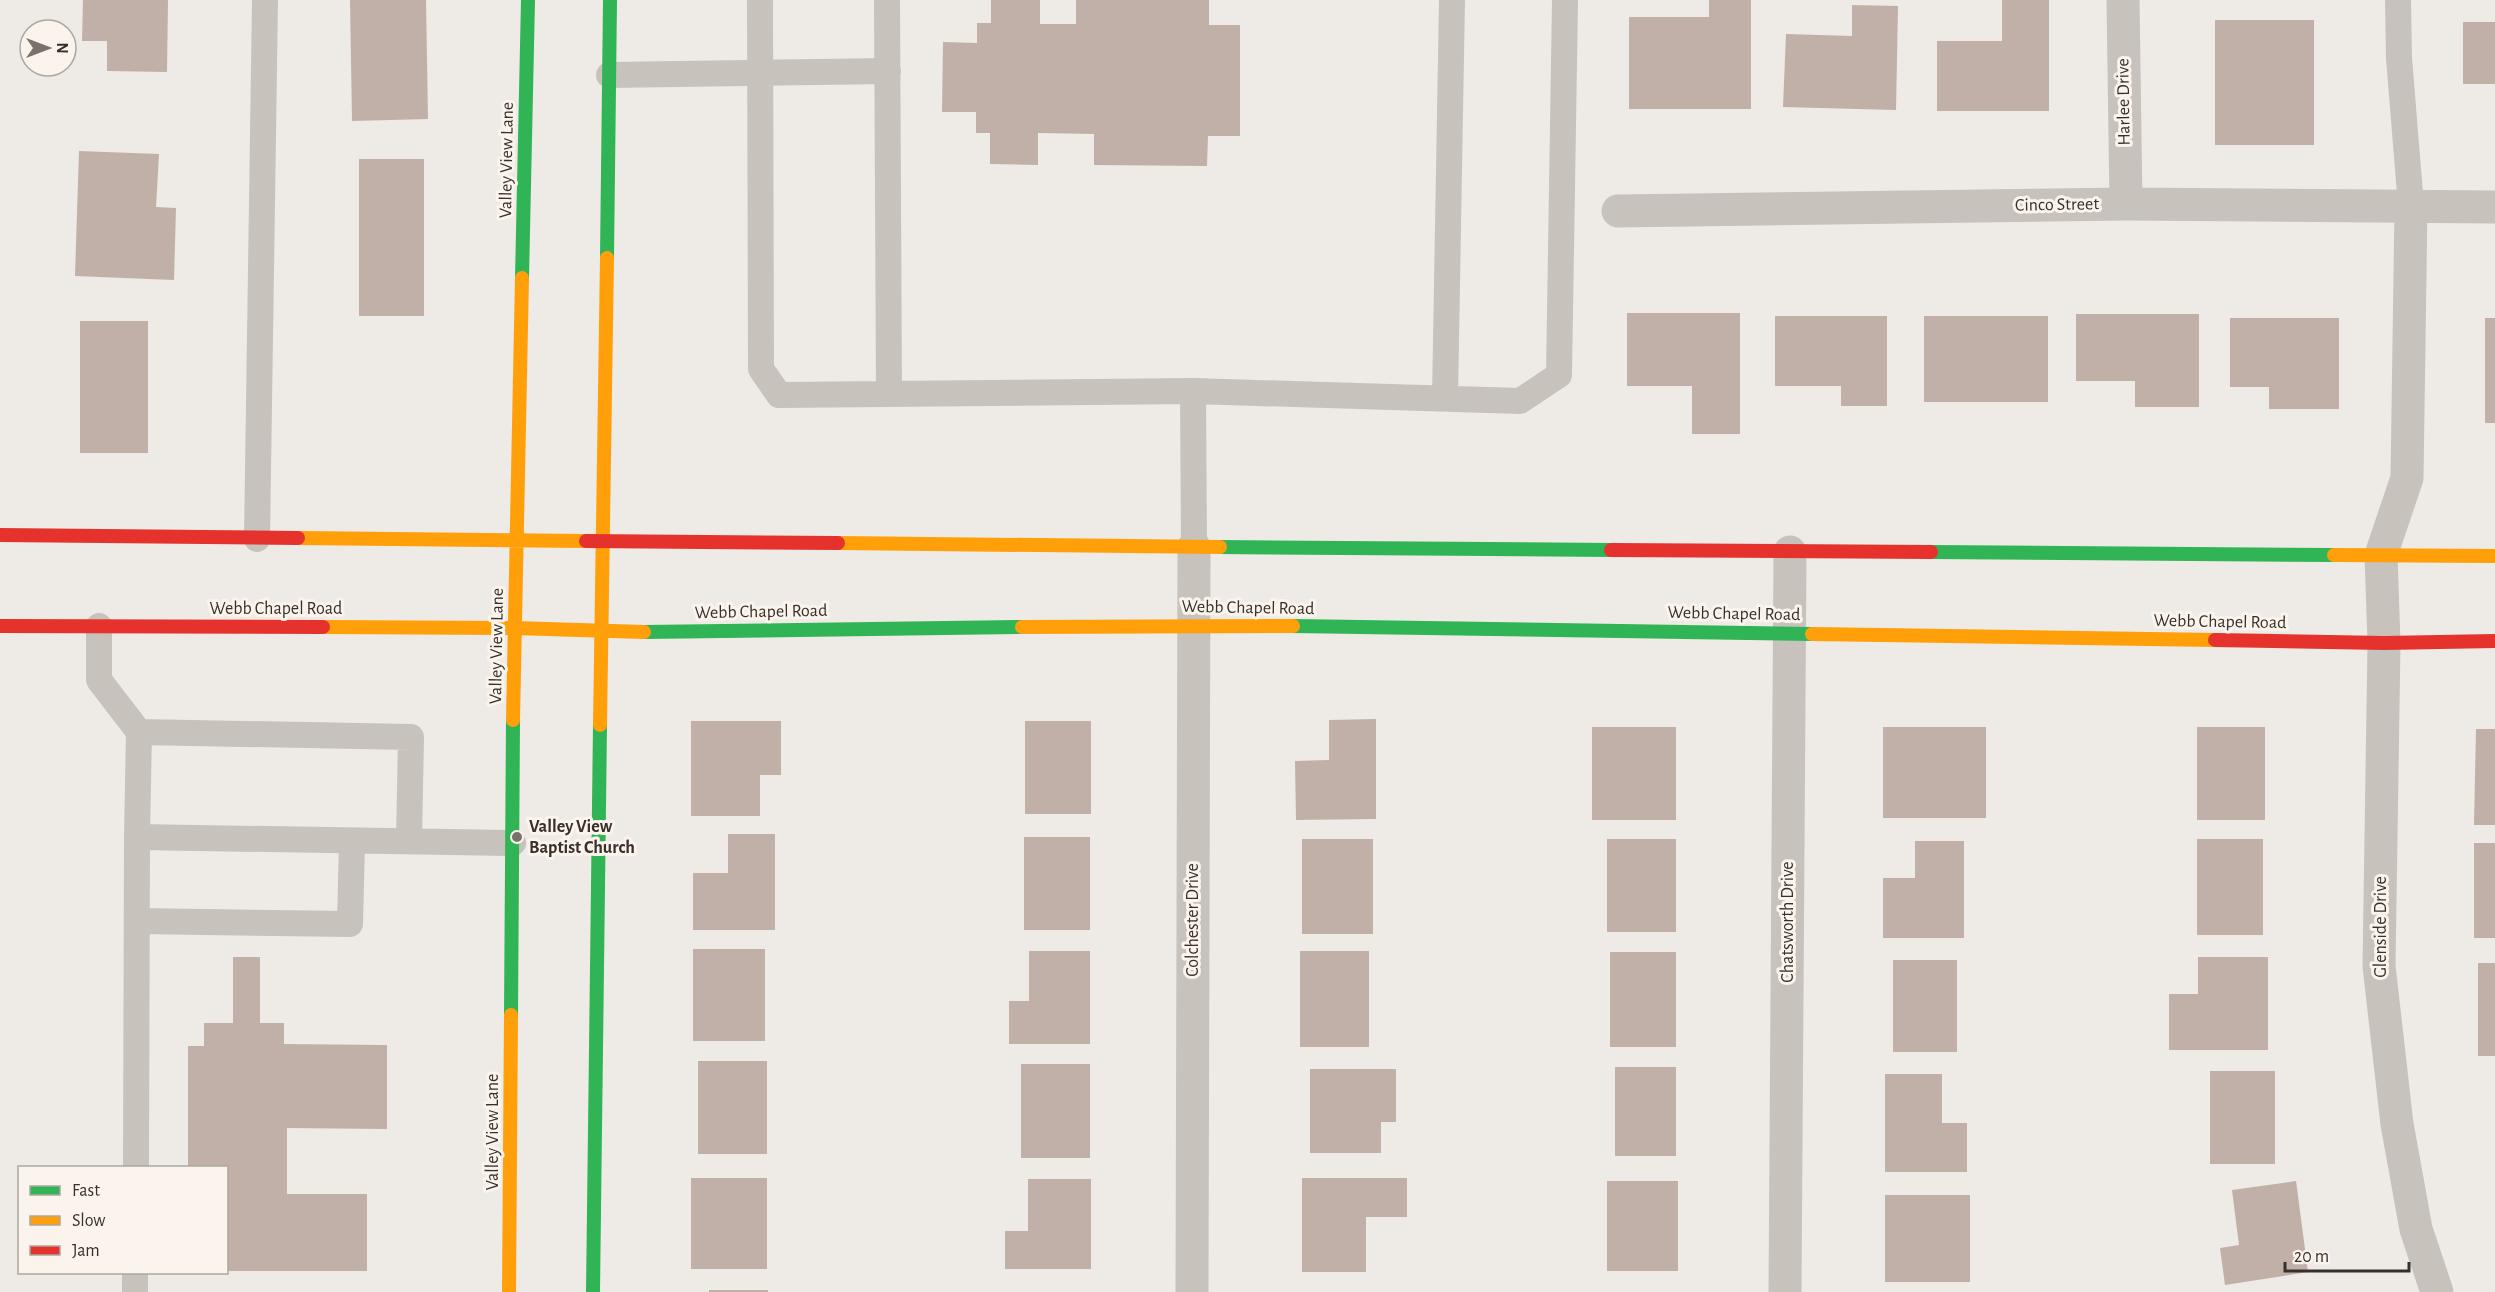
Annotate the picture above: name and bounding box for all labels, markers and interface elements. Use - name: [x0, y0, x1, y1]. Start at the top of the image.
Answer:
- north arrow: [18, 18, 78, 78]
- text: N: [54, 42, 70, 54]
- street label: Harlee Drive: [2114, 58, 2134, 146]
- street label: Valley View Lane: [497, 102, 517, 218]
- street label: Cinco Street: [2015, 195, 2099, 215]
- street label: Valley View Lane: [487, 588, 507, 704]
- street label: Webb Chapel Road: [1181, 598, 1315, 618]
- street label: Webb Chapel Road: [210, 600, 342, 618]
- street label: Webb Chapel Road: [694, 602, 828, 622]
- street label: Webb Chapel Road: [1667, 604, 1801, 624]
- street label: Webb Chapel Road: [2153, 612, 2287, 632]
- place label: Valley View Baptist Church: [529, 818, 635, 857]
- marker: Valley View Baptist Church: [510, 830, 524, 844]
- street label: Chatsworth Drive: [1779, 861, 1797, 983]
- street label: Colchester Drive: [1184, 863, 1202, 977]
- street label: Glenside Drive: [2372, 876, 2390, 978]
- street label: Valley View Lane: [484, 1074, 502, 1190]
- legend: [18, 1166, 228, 1274]
- text: Fast: [72, 1182, 100, 1200]
- text: Slow: [72, 1212, 105, 1230]
- scale bar: [2285, 1235, 2410, 1273]
- text: Jam: [72, 1242, 100, 1260]
- text: 20 m: [2294, 1248, 2329, 1266]

